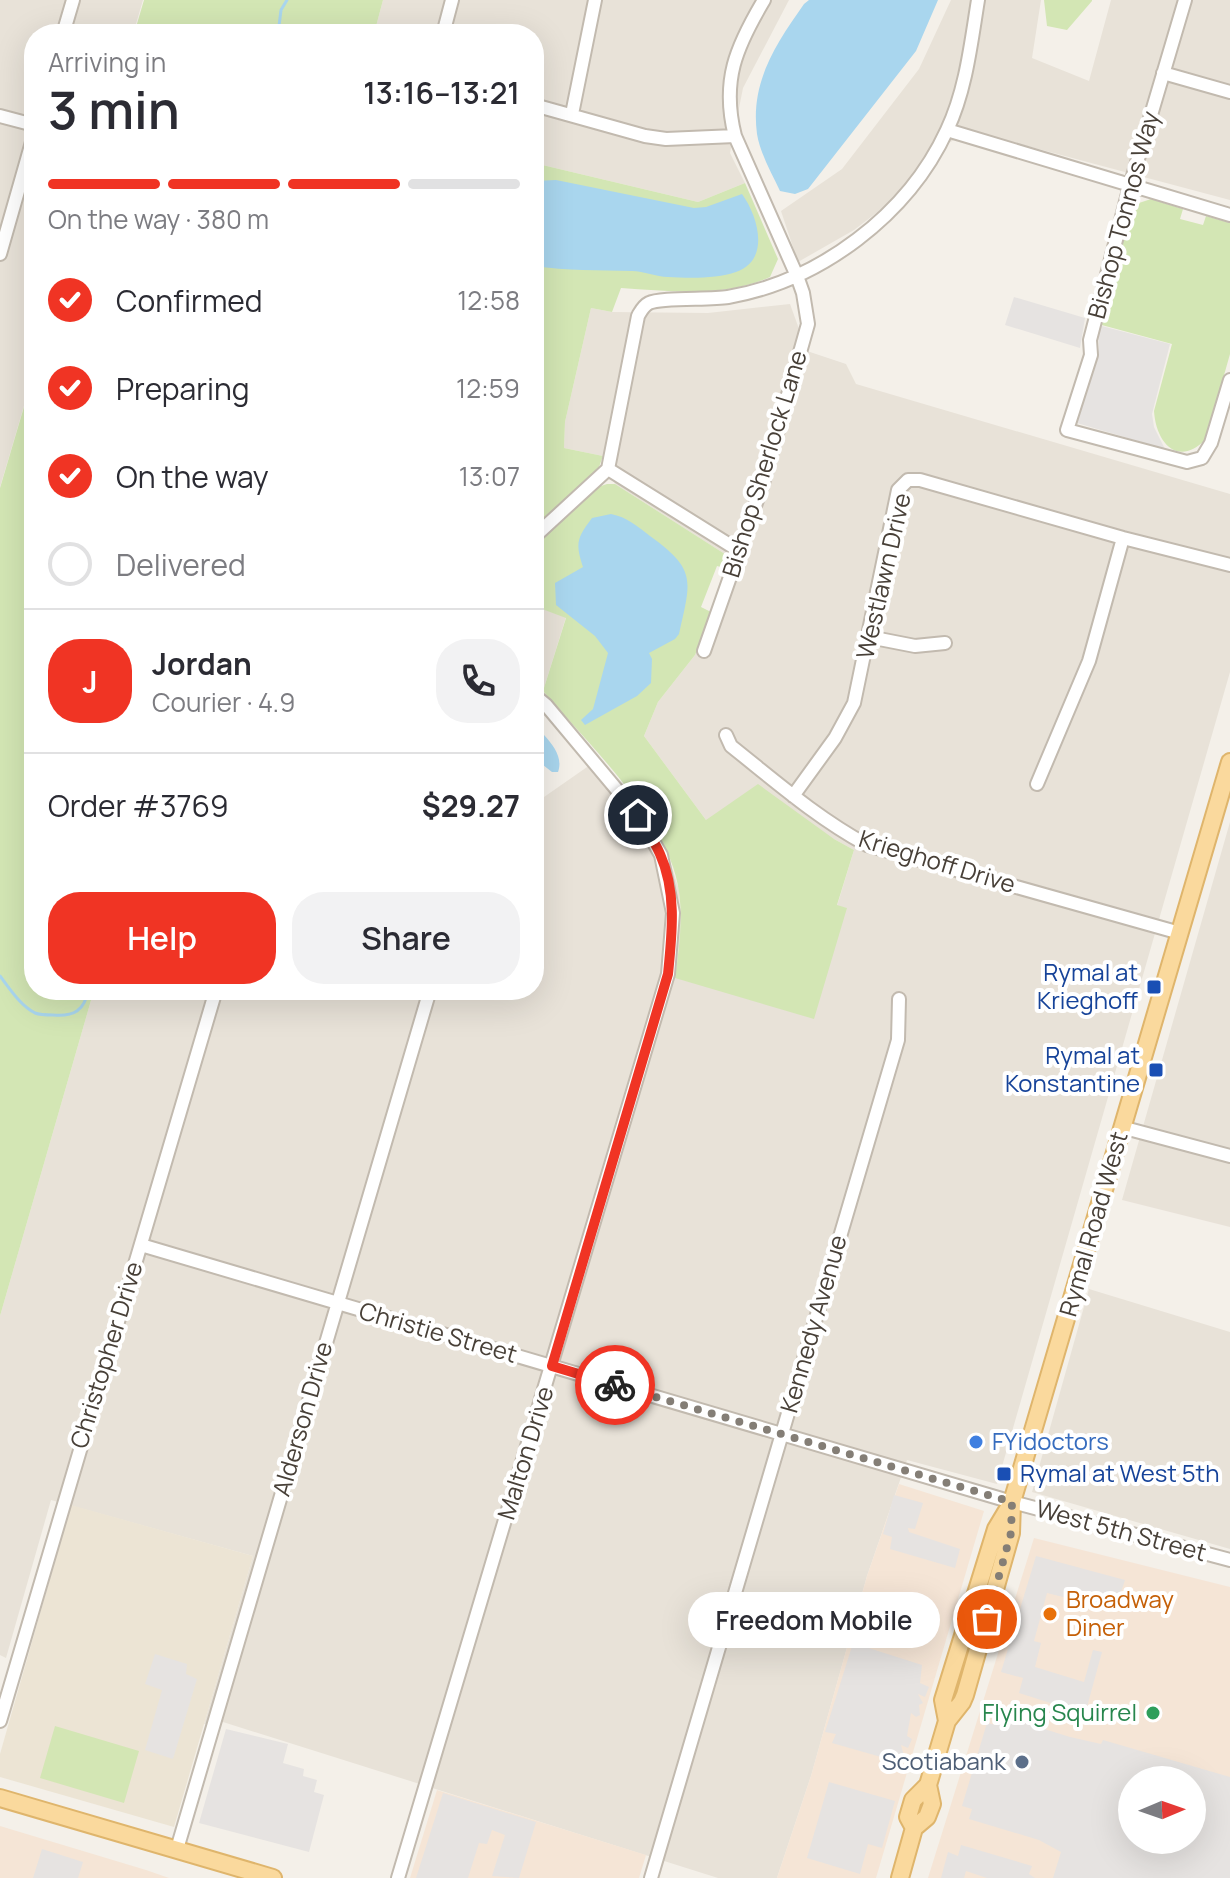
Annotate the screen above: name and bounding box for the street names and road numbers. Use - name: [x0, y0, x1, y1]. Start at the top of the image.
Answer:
- street label: Bishop Tonnos Way: [1079, 107, 1166, 322]
- street label: Bishop Sherlock Lane: [713, 346, 814, 581]
- street label: Westlawn Drive: [847, 489, 918, 662]
- street label: Krieghoff Drive: [855, 821, 1020, 900]
- street label: Rymal Road West: [1050, 1127, 1135, 1320]
- street label: Kennedy Avenue: [771, 1231, 854, 1416]
- street label: Christopher Drive: [61, 1257, 150, 1452]
- street label: Christie Street: [356, 1293, 521, 1370]
- street label: Alderson Drive: [264, 1338, 339, 1500]
- street label: Malton Drive: [489, 1382, 560, 1523]
- street label: West 5th Street: [1033, 1491, 1210, 1568]

